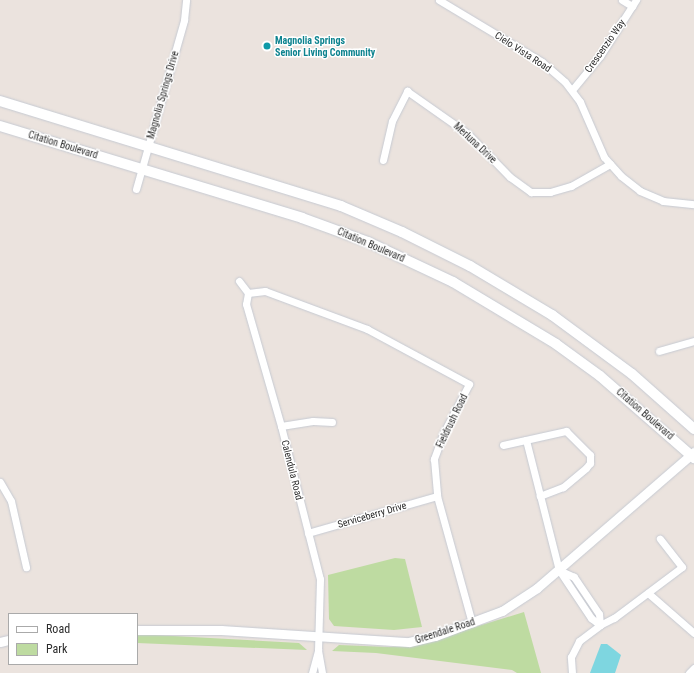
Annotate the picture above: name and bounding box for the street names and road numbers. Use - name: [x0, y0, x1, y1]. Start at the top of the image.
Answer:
- street label: Crescenzio Way: [582, 17, 628, 75]
- street label: Cielo Vista Road: [493, 29, 553, 75]
- street label: Magnolia Springs Drive: [145, 50, 181, 140]
- street label: Merluna Drive: [451, 120, 499, 166]
- street label: Citation Boulevard: [27, 129, 99, 161]
- street label: Citation Boulevard: [335, 225, 407, 265]
- street label: Citation Boulevard: [614, 386, 676, 442]
- street label: Fieldrush Road: [434, 392, 470, 450]
- street label: Calendula Road: [279, 439, 305, 501]
- street label: Serviceberry Drive: [336, 499, 408, 531]
- street label: Greendale Road: [414, 616, 476, 646]

